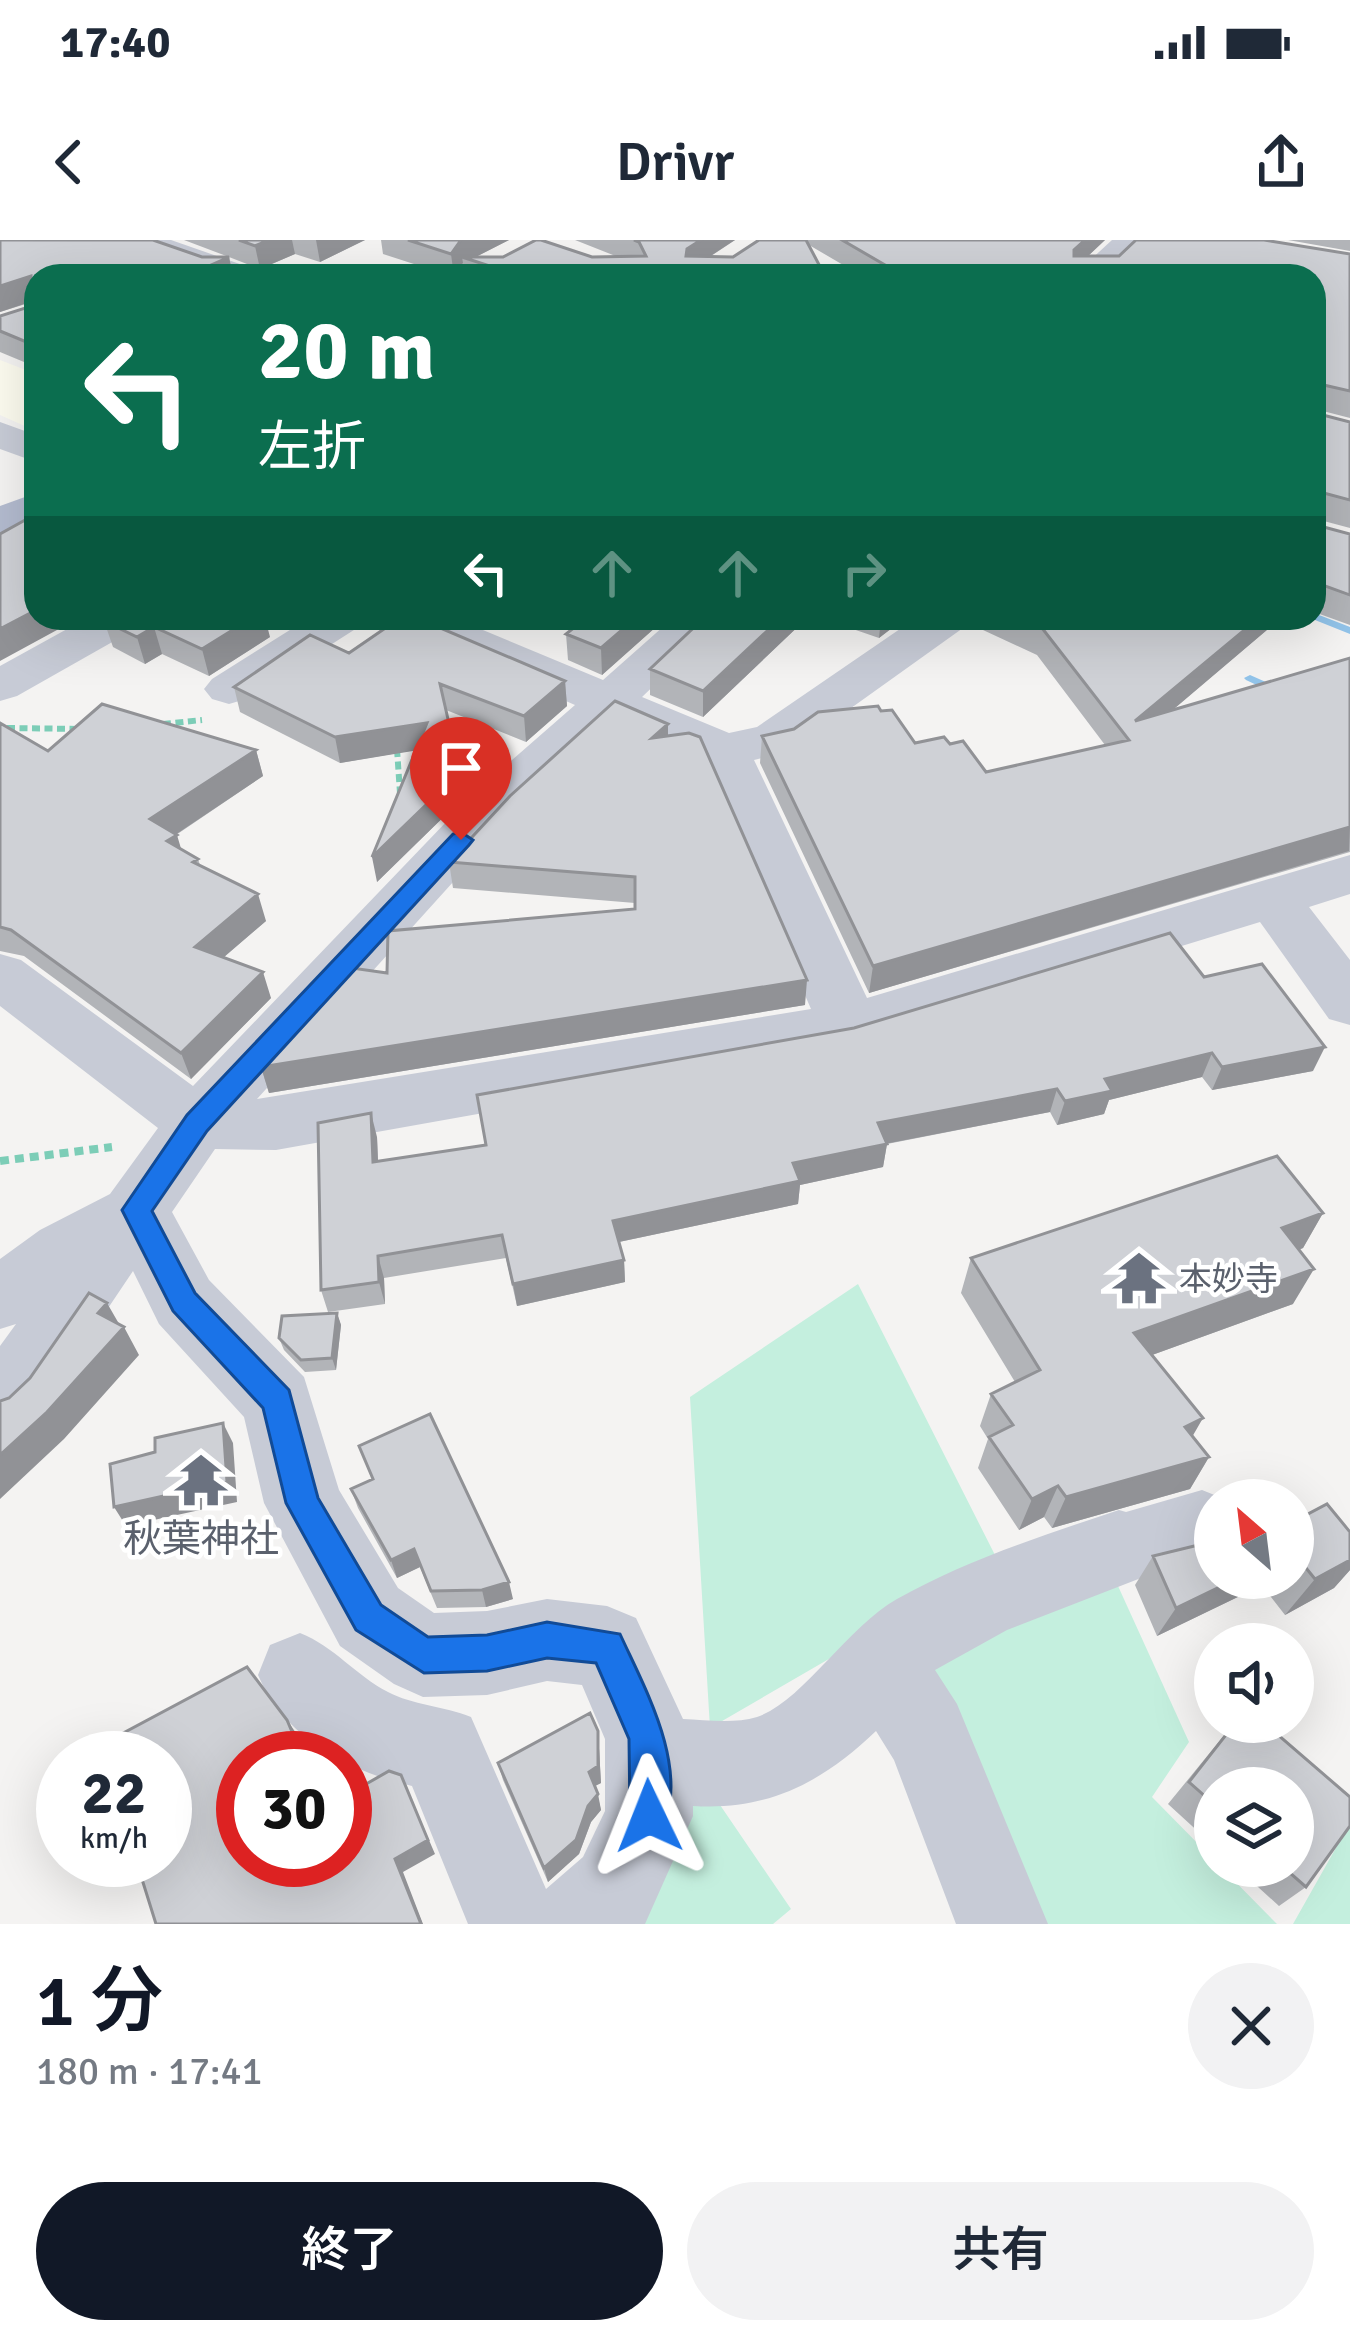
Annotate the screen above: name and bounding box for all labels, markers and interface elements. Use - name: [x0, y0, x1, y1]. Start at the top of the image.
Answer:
- text: 17:40: [60, 15, 170, 70]
- icon: back: [36, 129, 102, 195]
- text: Drivr: [616, 129, 734, 196]
- icon: share: [1248, 129, 1314, 195]
- text: 20 m: [258, 299, 435, 403]
- icon: left: [60, 312, 216, 468]
- text: 左折: [258, 414, 366, 481]
- icon: left: [453, 540, 519, 606]
- icon: ahead: [579, 540, 645, 606]
- icon: ahead: [705, 540, 771, 606]
- icon: right: [831, 540, 897, 606]
- pin: [410, 717, 512, 840]
- icon: arrive: [428, 735, 494, 801]
- temple icon: 本妙寺: [1110, 1249, 1168, 1307]
- place label: 本妙寺: [1179, 1259, 1278, 1300]
- temple icon: 秋葉神社: [172, 1451, 230, 1509]
- north arrow: [1194, 1479, 1314, 1599]
- map controls: [1194, 1479, 1314, 1887]
- place label: 秋葉神社: [123, 1515, 279, 1563]
- button: sound: [1194, 1623, 1314, 1743]
- speed limit sign: 30: [216, 1731, 372, 1887]
- position arrow: [586, 1753, 712, 1879]
- text: 22: [82, 1757, 146, 1831]
- button: layers: [1194, 1767, 1314, 1887]
- text: km/h: [80, 1820, 148, 1857]
- text: 1 分: [36, 1957, 163, 2046]
- button: close: [1188, 1963, 1314, 2089]
- text: 180 m · 17:41: [36, 2047, 263, 2095]
- button: 終了: [36, 2182, 663, 2320]
- button: 共有: [687, 2182, 1314, 2320]

